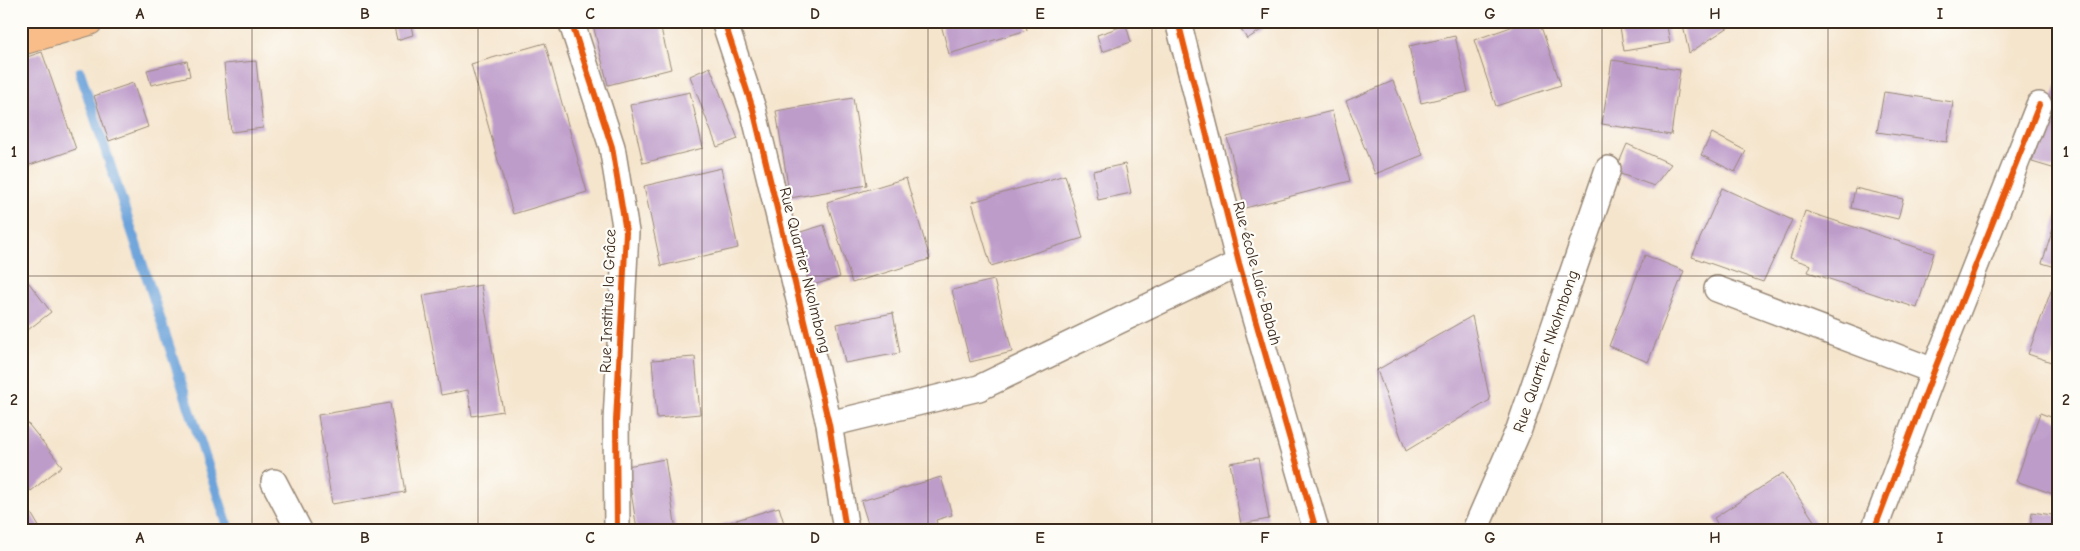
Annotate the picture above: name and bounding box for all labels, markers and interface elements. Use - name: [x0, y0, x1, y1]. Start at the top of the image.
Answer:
- text: A: [136, 5, 145, 23]
- text: B: [360, 5, 370, 23]
- text: C: [585, 5, 595, 23]
- text: D: [810, 5, 820, 23]
- text: E: [1035, 5, 1045, 23]
- text: F: [1260, 5, 1270, 23]
- text: G: [1484, 5, 1496, 23]
- text: H: [1709, 5, 1721, 23]
- text: I: [1937, 5, 1943, 23]
- text: 1: [11, 143, 17, 161]
- text: 1: [2063, 143, 2069, 161]
- street label: Rue Quartier Nkolmbong: [776, 185, 834, 355]
- street label: Rue école Laic Babah: [1229, 199, 1285, 347]
- street label: Rue Institus la Grâce: [596, 229, 620, 373]
- street label: Rue Quartier Nkolmbong: [1510, 268, 1582, 435]
- text: 2: [10, 391, 18, 409]
- text: 2: [2062, 391, 2070, 409]
- text: A: [136, 529, 145, 547]
- text: B: [360, 529, 370, 547]
- text: C: [585, 529, 595, 547]
- text: D: [810, 529, 820, 547]
- text: E: [1035, 529, 1045, 547]
- text: F: [1260, 529, 1270, 547]
- text: G: [1484, 529, 1496, 547]
- text: H: [1709, 529, 1721, 547]
- text: I: [1937, 529, 1943, 547]

